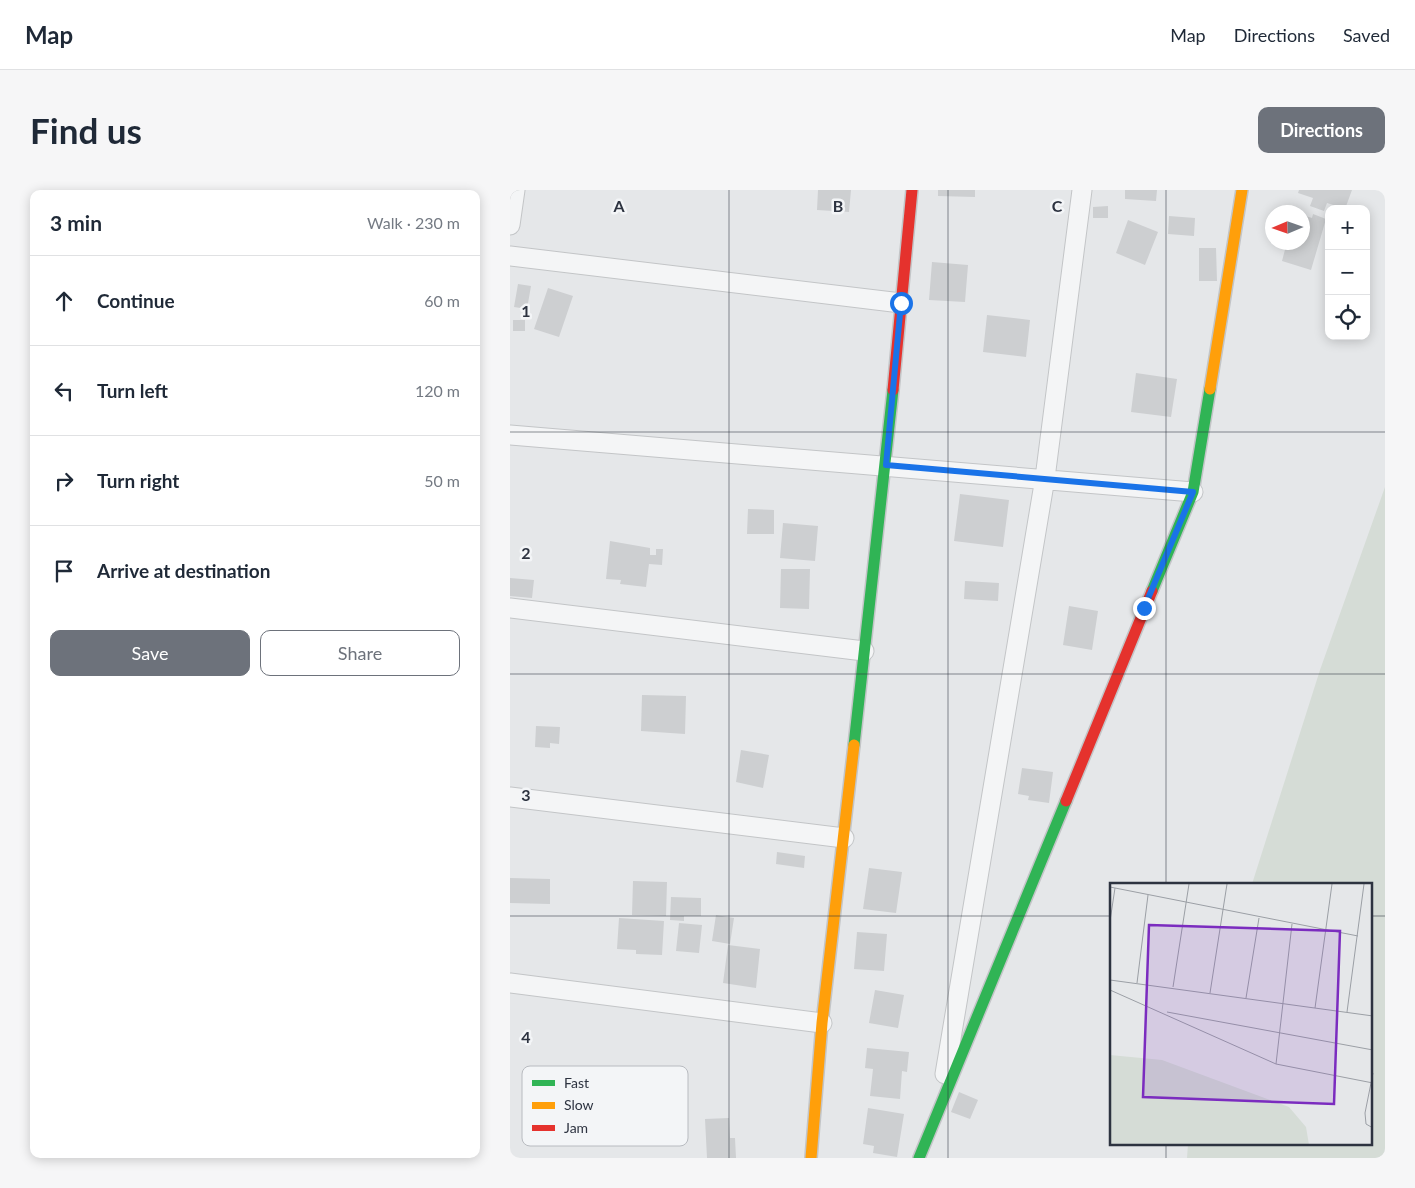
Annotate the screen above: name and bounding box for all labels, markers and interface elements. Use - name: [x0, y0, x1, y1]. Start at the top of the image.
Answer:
- text: Map: [25, 20, 73, 49]
- text: Map: [1170, 24, 1206, 46]
- text: Directions: [1234, 24, 1315, 46]
- text: Saved: [1343, 24, 1390, 46]
- button: Directions: [1258, 107, 1385, 153]
- text: Find us: [30, 109, 142, 151]
- text: A: [612, 196, 625, 215]
- text: B: [833, 196, 843, 215]
- text: C: [1052, 196, 1063, 215]
- north arrow: [1265, 205, 1310, 250]
- map controls: [1325, 205, 1370, 340]
- button: +: [1325, 205, 1370, 250]
- text: 3 min: [50, 210, 102, 235]
- text: Walk · 230 m: [367, 213, 460, 232]
- button: −: [1325, 250, 1370, 295]
- icon: ahead: [50, 287, 78, 315]
- text: Continue: [97, 289, 175, 312]
- text: 60 m: [424, 291, 460, 310]
- route start: [890, 292, 913, 315]
- button: locate: [1325, 295, 1370, 340]
- text: 1: [521, 301, 531, 320]
- icon: left: [50, 377, 78, 405]
- text: Turn left: [97, 379, 168, 402]
- text: 120 m: [415, 381, 460, 400]
- icon: right: [50, 467, 78, 495]
- text: Turn right: [97, 469, 179, 492]
- text: 50 m: [424, 471, 460, 490]
- text: 2: [521, 543, 531, 562]
- icon: arrive: [50, 557, 78, 585]
- text: Arrive at destination: [97, 559, 270, 582]
- route end: [1133, 597, 1156, 620]
- button: Save: [50, 630, 250, 676]
- button: Share: [260, 630, 460, 676]
- text: 3: [521, 785, 531, 804]
- inset map: [1110, 883, 1372, 1146]
- text: 4: [521, 1027, 531, 1046]
- legend: [522, 1066, 688, 1146]
- text: Fast: [564, 1074, 589, 1091]
- text: Slow: [564, 1096, 594, 1113]
- text: Jam: [564, 1119, 588, 1136]

